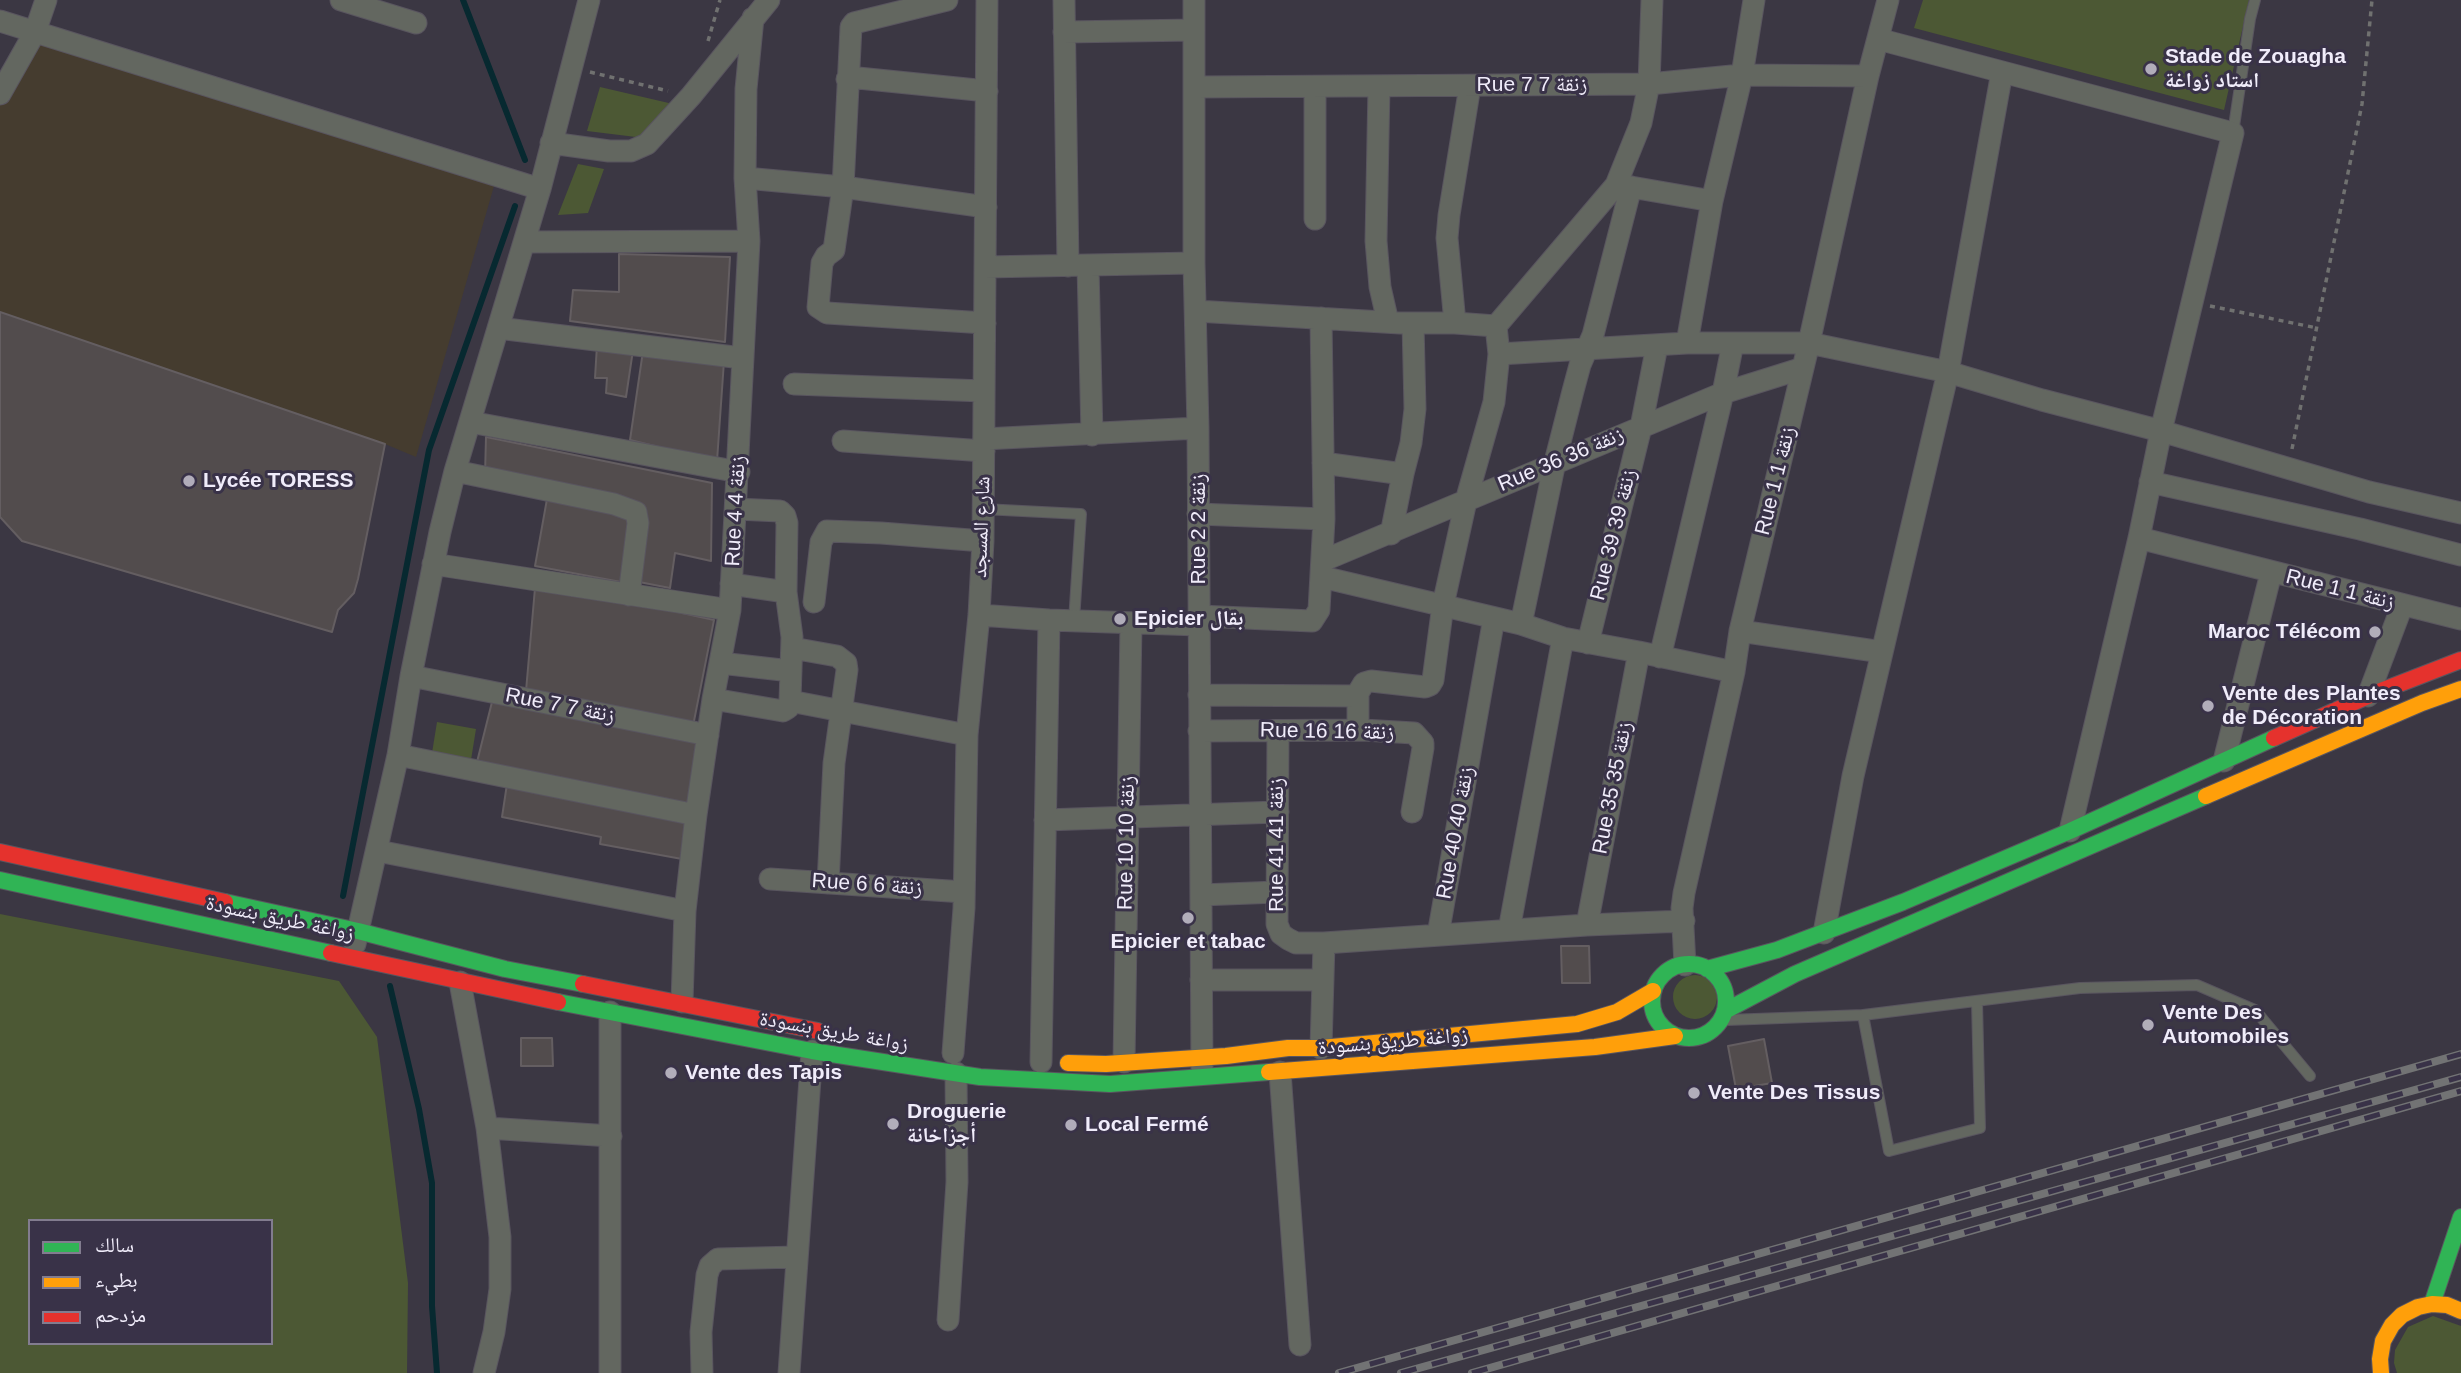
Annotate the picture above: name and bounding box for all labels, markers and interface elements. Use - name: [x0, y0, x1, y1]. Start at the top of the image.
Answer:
- place label: Stade de Zouagha استاد زواغة: [2165, 44, 2346, 94]
- marker: Stade de Zouagha استاد زواغة: [2143, 61, 2159, 77]
- street label: Rue 7 زنقة 7: [1477, 72, 1587, 98]
- street label: Rue 36 زنقة 36: [1494, 422, 1628, 498]
- street label: Rue 1 زنقة 1: [1750, 424, 1802, 538]
- street label: Rue 4 زنقة 4: [721, 455, 751, 567]
- street label: Rue 39 زنقة 39: [1586, 467, 1642, 603]
- place label: Lycée TORESS: [203, 468, 354, 494]
- marker: Lycée TORESS: [181, 473, 197, 489]
- street label: Rue 2 زنقة 2: [1186, 474, 1212, 584]
- street label: شارع المسجد: [968, 476, 996, 578]
- street label: Rue 1 زنقة 1: [2283, 564, 2397, 616]
- place label: Epicier بقال: [1134, 606, 1243, 632]
- marker: Epicier بقال: [1112, 611, 1128, 627]
- place label: Maroc Télécom: [2208, 619, 2361, 645]
- marker: Maroc Télécom: [2367, 624, 2383, 640]
- place label: Vente des Plantes de Décoration: [2222, 681, 2401, 731]
- street label: Rue 7 زنقة 7: [503, 683, 617, 729]
- marker: Vente des Plantes de Décoration: [2200, 698, 2216, 714]
- street label: Rue 16 زنقة 16: [1260, 718, 1394, 746]
- street label: Rue 35 زنقة 35: [1588, 720, 1638, 856]
- street label: Rue 40 زنقة 40: [1432, 765, 1480, 901]
- street label: Rue 10 زنقة 10: [1113, 776, 1141, 910]
- street label: Rue 41 زنقة 41: [1264, 778, 1290, 912]
- street label: Rue 6 زنقة 6: [811, 869, 923, 901]
- street label: زواغة طريق بنسودة: [204, 891, 356, 947]
- marker: Epicier et tabac: [1180, 910, 1196, 926]
- place label: Epicier et tabac: [1110, 929, 1266, 955]
- place label: Vente Des Automobiles: [2162, 1000, 2289, 1050]
- street label: زواغة طريق بنسودة: [758, 1007, 910, 1057]
- marker: Vente Des Automobiles: [2140, 1017, 2156, 1033]
- street label: زواغة طريق بنسودة: [1317, 1023, 1469, 1061]
- place label: Vente des Tapis: [685, 1060, 842, 1086]
- marker: Vente des Tapis: [663, 1065, 679, 1081]
- place label: Vente Des Tissus: [1708, 1080, 1880, 1106]
- marker: Vente Des Tissus: [1686, 1085, 1702, 1101]
- place label: Droguerie أجزاخانة: [907, 1099, 1006, 1149]
- place label: Local Fermé: [1085, 1112, 1209, 1138]
- marker: Droguerie أجزاخانة: [885, 1116, 901, 1132]
- marker: Local Fermé: [1063, 1117, 1079, 1133]
- legend: [28, 1219, 273, 1345]
- text: سالك: [95, 1233, 134, 1256]
- text: بطيء: [95, 1268, 138, 1291]
- text: مزدحم: [95, 1303, 146, 1326]

